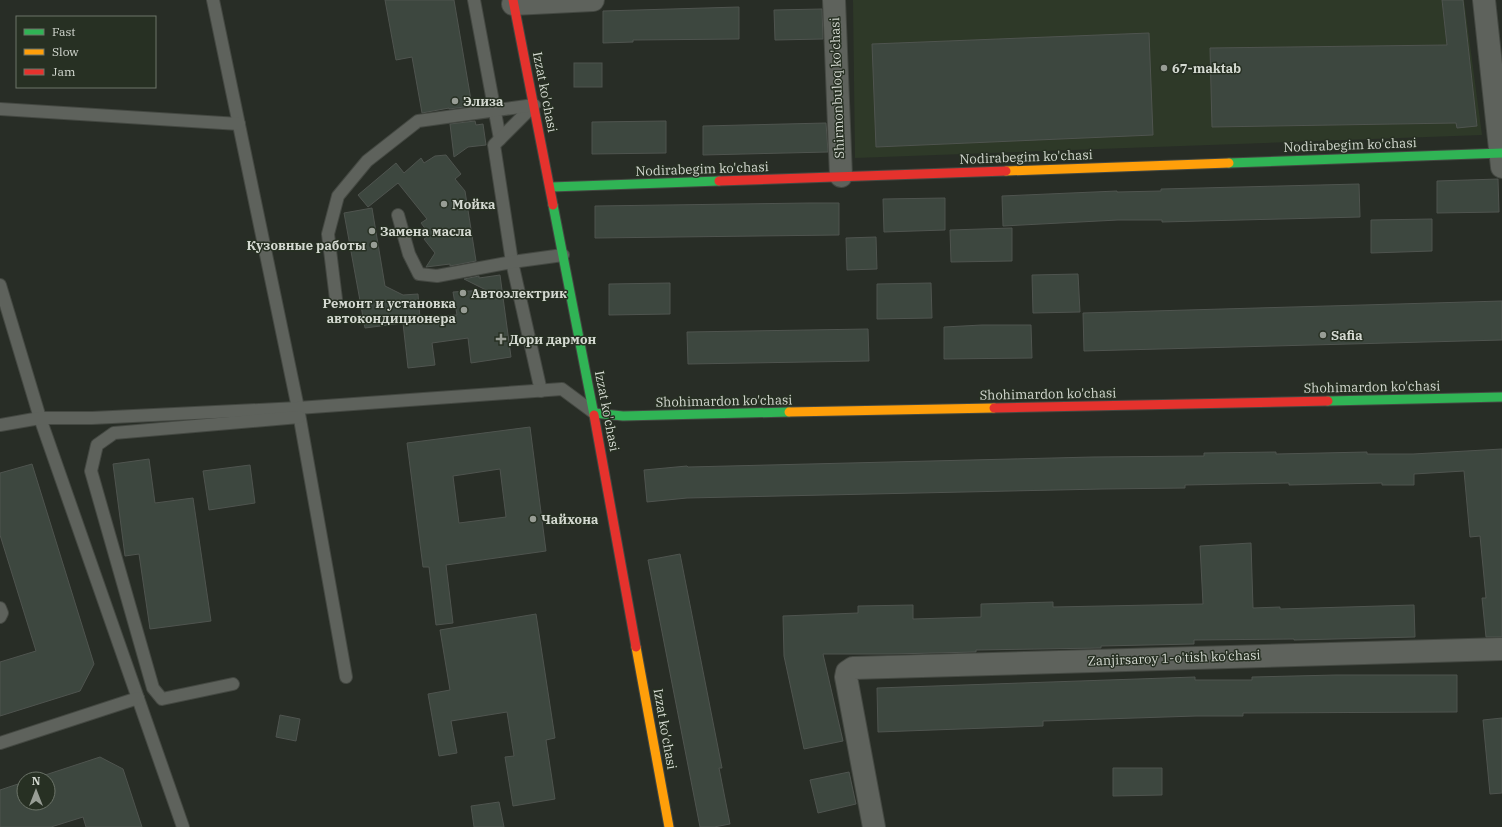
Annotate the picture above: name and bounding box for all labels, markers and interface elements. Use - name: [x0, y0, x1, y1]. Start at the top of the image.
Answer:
- legend: [16, 16, 156, 88]
- street label: Shirmonbuloq ko'chasi: [826, 17, 848, 159]
- text: Fast: [52, 24, 76, 39]
- text: Slow: [52, 44, 79, 59]
- street label: Izzat ko'chasi: [529, 50, 561, 134]
- place label: 67-maktab: [1172, 60, 1241, 77]
- marker: 67-maktab: [1159, 63, 1169, 73]
- text: Jam: [52, 64, 76, 79]
- place label: Элиза: [463, 93, 504, 110]
- marker: Элиза: [450, 96, 460, 106]
- street label: Nodirabegim ko'chasi: [1283, 134, 1417, 156]
- street label: Nodirabegim ko'chasi: [959, 146, 1093, 168]
- street label: Nodirabegim ko'chasi: [635, 158, 769, 180]
- place label: Мойка: [452, 196, 496, 213]
- marker: Мойка: [439, 199, 449, 209]
- place label: Замена масла: [380, 223, 473, 240]
- marker: Замена масла: [367, 226, 377, 236]
- place label: Кузовные работы: [247, 237, 366, 254]
- marker: Кузовные работы: [369, 240, 379, 250]
- place label: Автоэлектрик: [471, 285, 567, 302]
- marker: Автоэлектрик: [458, 288, 468, 298]
- place label: Ремонт и установка автокондиционера: [323, 295, 457, 327]
- marker: Ремонт и установка автокондиционера: [459, 305, 469, 315]
- place label: Safia: [1331, 327, 1363, 344]
- marker: Safia: [1318, 330, 1328, 340]
- place label: Дори дармон: [509, 331, 596, 348]
- marker: Дори дармон: [496, 334, 506, 344]
- street label: Izzat ko'chasi: [591, 369, 623, 453]
- street label: Shohimardon ko'chasi: [1303, 377, 1441, 397]
- street label: Shohimardon ko'chasi: [979, 384, 1117, 404]
- street label: Shohimardon ko'chasi: [655, 391, 793, 411]
- place label: Чайхона: [541, 511, 599, 528]
- marker: Чайхона: [528, 514, 538, 524]
- street label: Zanjirsaroy 1-o'tish ko'chasi: [1087, 646, 1261, 670]
- street label: Izzat ko'chasi: [650, 687, 680, 771]
- north arrow: [16, 771, 56, 811]
- text: N: [32, 774, 41, 788]

